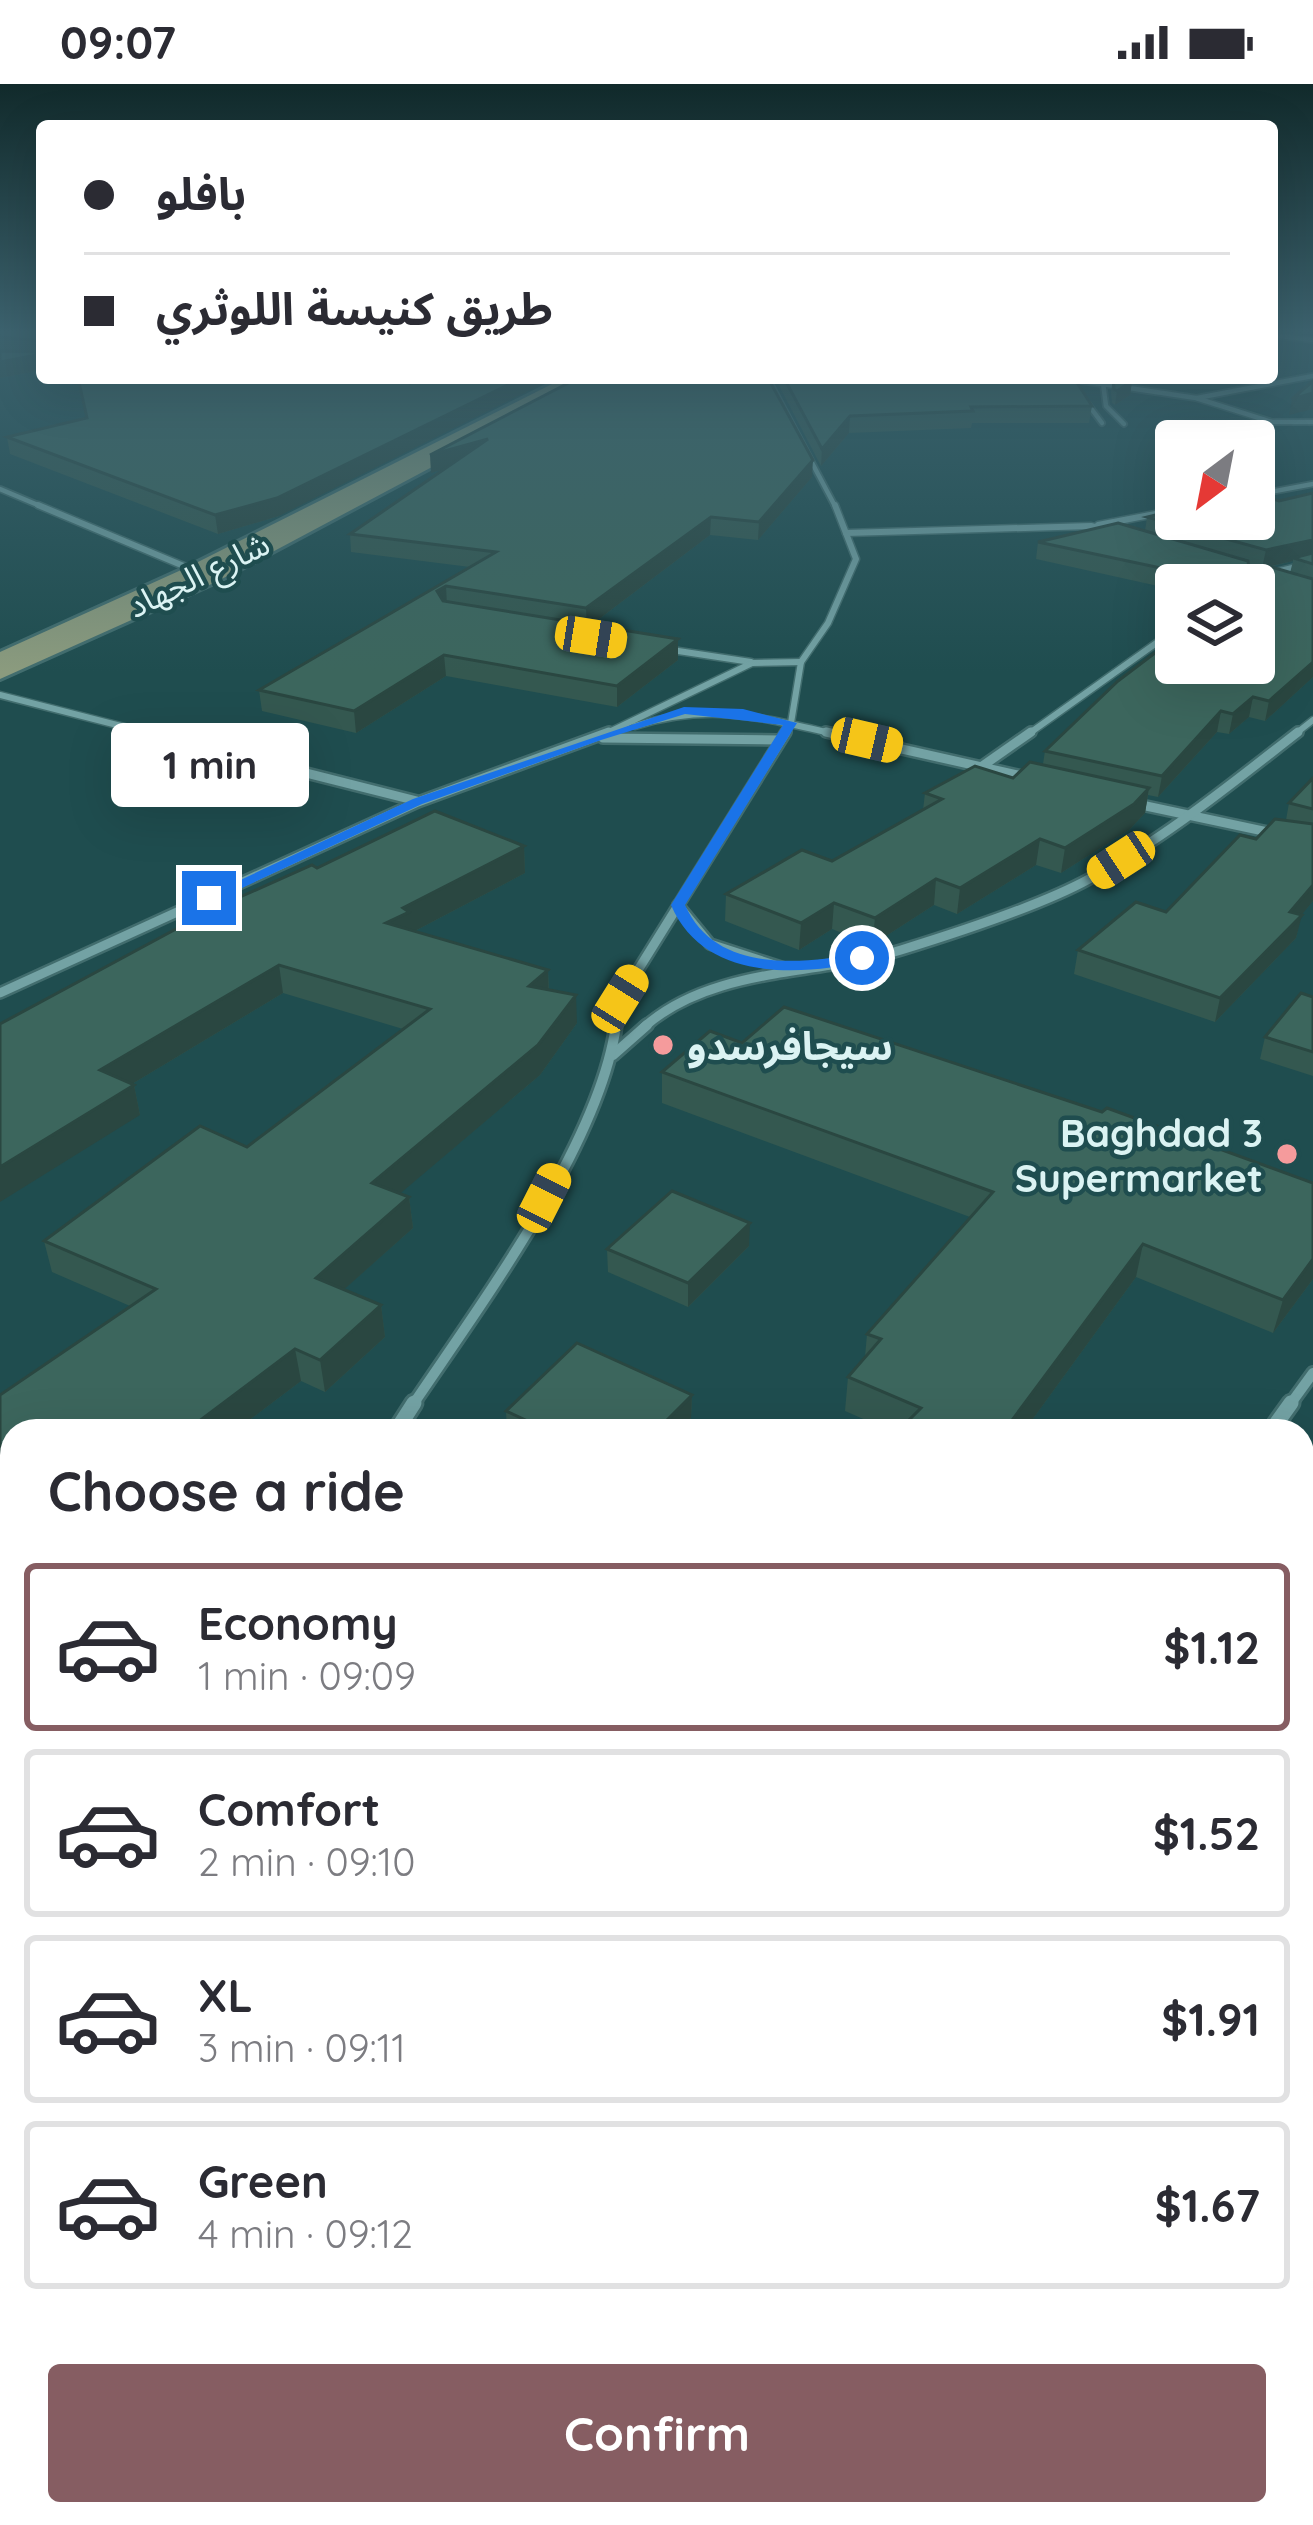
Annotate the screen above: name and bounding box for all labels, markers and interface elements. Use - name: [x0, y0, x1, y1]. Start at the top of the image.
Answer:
- text: 09:07: [60, 14, 176, 70]
- text: بافلو: [156, 165, 246, 221]
- text: طريق كنيسة اللوثري: [156, 280, 553, 336]
- north arrow: [1155, 420, 1275, 540]
- map controls: [1155, 420, 1275, 684]
- street label: شارع الجهاد: [120, 522, 278, 630]
- button: layers: [1155, 564, 1275, 684]
- car: [553, 614, 629, 660]
- car: [828, 714, 906, 766]
- callout: 1 min: [110, 724, 308, 808]
- text: 1 min: [163, 740, 257, 789]
- car: [1081, 825, 1161, 895]
- route end: [182, 871, 236, 925]
- route start: [835, 931, 889, 985]
- car: [586, 959, 654, 1039]
- place label: سيجافرسدو: [687, 1021, 893, 1070]
- marker: سيجافرسدو: [650, 1032, 676, 1058]
- place label: Baghdad 3 Supermarket: [1015, 1108, 1263, 1202]
- marker: Baghdad 3 Supermarket: [1274, 1141, 1300, 1167]
- car: [512, 1158, 576, 1238]
- text: Choose a ride: [48, 1457, 405, 1525]
- icon: car: [54, 1593, 162, 1701]
- text: Economy: [198, 1595, 398, 1651]
- text: $1.12: [1164, 1619, 1260, 1675]
- text: 1 min · 09:09: [198, 1651, 416, 1700]
- icon: car: [54, 1779, 162, 1887]
- text: Comfort: [198, 1781, 380, 1837]
- text: $1.52: [1153, 1805, 1260, 1861]
- text: 2 min · 09:10: [198, 1837, 416, 1886]
- icon: car: [54, 1965, 162, 2073]
- text: XL: [198, 1967, 253, 2023]
- text: $1.91: [1161, 1991, 1260, 2047]
- text: 3 min · 09:11: [198, 2023, 406, 2072]
- icon: car: [54, 2151, 162, 2259]
- text: Green: [198, 2153, 328, 2209]
- text: $1.67: [1155, 2177, 1260, 2233]
- text: 4 min · 09:12: [198, 2209, 413, 2258]
- button: Confirm: [48, 2364, 1266, 2502]

